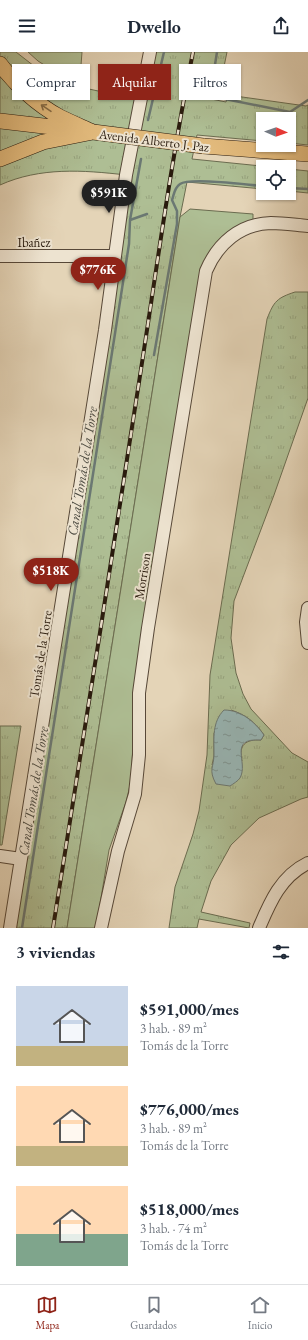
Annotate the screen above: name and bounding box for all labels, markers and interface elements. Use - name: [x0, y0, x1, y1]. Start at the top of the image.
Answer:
- icon: menu: [16, 15, 38, 37]
- text: Dwello: [127, 15, 181, 38]
- icon: share: [270, 15, 292, 37]
- chip: Comprar: [12, 64, 90, 100]
- chip: Alquilar: [98, 64, 171, 100]
- chip: Filtros: [179, 64, 241, 100]
- one-way arrow: [41, 104, 52, 112]
- north arrow: [256, 112, 296, 152]
- map controls: [256, 112, 296, 200]
- street label: Avenida Alberto J. Paz: [97, 125, 210, 156]
- button: locate: [256, 160, 296, 200]
- pin: $591K: [81, 180, 137, 214]
- text: $591K: [91, 184, 127, 201]
- street label: Ibañez: [18, 234, 51, 251]
- pin: $776K: [70, 257, 126, 291]
- text: $776K: [80, 261, 116, 278]
- water label: Canal Tomás de la Torre: [63, 405, 101, 537]
- street label: Morrison: [130, 551, 155, 601]
- pin: $518K: [23, 558, 79, 592]
- text: $518K: [33, 562, 69, 579]
- street label: Tomás de la Torre: [25, 609, 56, 699]
- water label: Canal Tomás de la Torre: [14, 725, 52, 857]
- text: 3 viviendas: [16, 941, 95, 963]
- icon: filters: [270, 941, 292, 963]
- text: $591,000/mes: [140, 998, 239, 1020]
- icon: home: [48, 1002, 96, 1050]
- text: 3 hab. · 89 m²: [140, 1020, 207, 1037]
- text: Tomás de la Torre: [140, 1037, 229, 1054]
- text: $776,000/mes: [140, 1098, 239, 1120]
- icon: home: [48, 1102, 96, 1150]
- text: 3 hab. · 89 m²: [140, 1120, 207, 1137]
- text: Tomás de la Torre: [140, 1137, 229, 1154]
- text: $518,000/mes: [140, 1198, 239, 1220]
- icon: home: [48, 1202, 96, 1250]
- text: 3 hab. · 74 m²: [140, 1220, 207, 1237]
- text: Tomás de la Torre: [140, 1237, 229, 1254]
- tab: Mapa: [35, 1294, 59, 1332]
- tab: Guardados: [130, 1294, 177, 1332]
- tab: Inicio: [248, 1294, 273, 1332]

